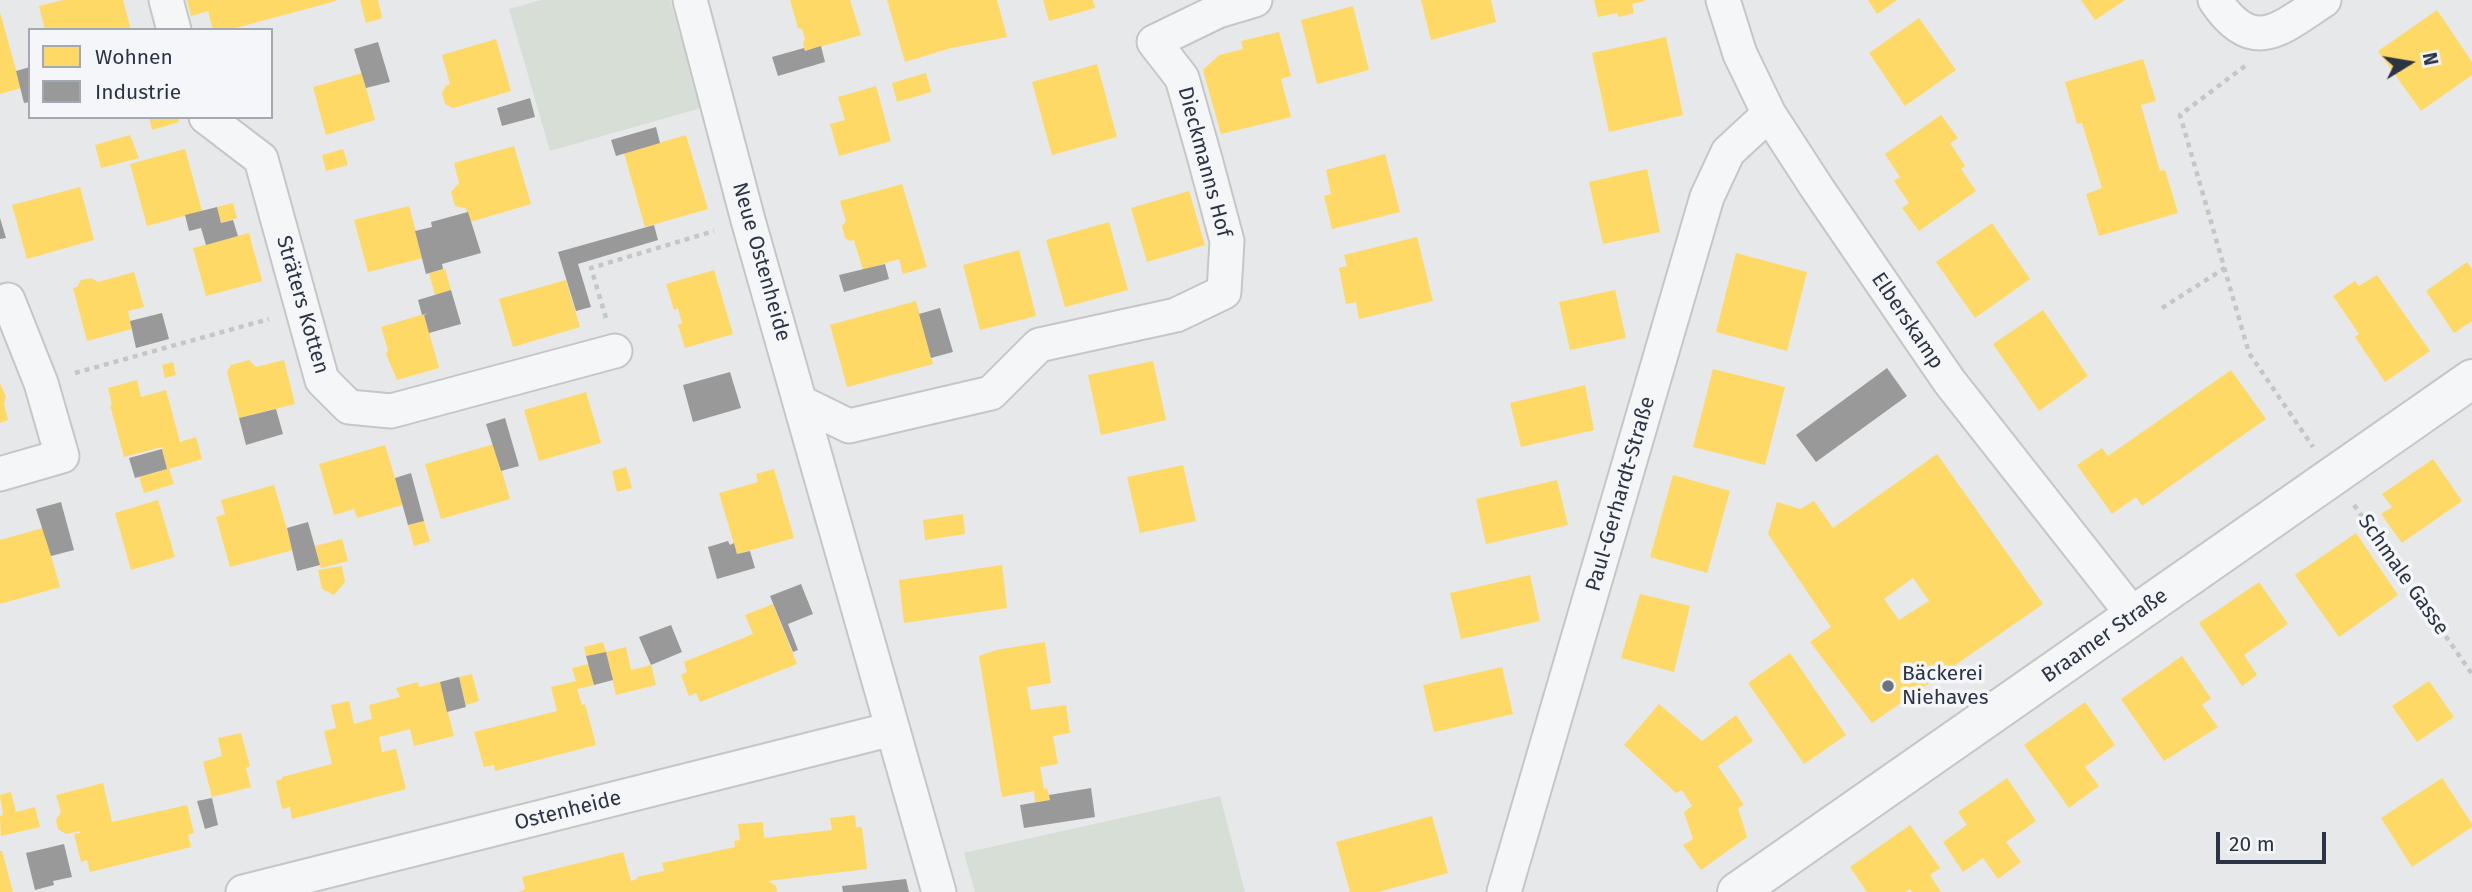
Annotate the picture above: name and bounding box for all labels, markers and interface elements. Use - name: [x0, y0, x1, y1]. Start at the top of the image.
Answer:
- legend: [28, 28, 273, 119]
- north arrow: [2374, 28, 2444, 98]
- text: Wohnen: [95, 44, 173, 70]
- text: N: [2418, 51, 2443, 67]
- text: Industrie: [95, 79, 181, 105]
- street label: Dieckmanns Hof: [1172, 84, 1236, 240]
- street label: Neue Ostenheide: [726, 180, 796, 344]
- street label: Sträters Kotten: [270, 233, 334, 377]
- street label: Elberskamp: [1865, 268, 1949, 374]
- street label: Paul-Gerhardt-Straße: [1581, 394, 1661, 594]
- street label: Schmale Gasse: [2352, 510, 2454, 640]
- street label: Braamer Straße: [2037, 583, 2173, 689]
- place label: Bäckerei Niehaves: [1902, 661, 1989, 711]
- marker: Bäckerei Niehaves: [1880, 678, 1896, 694]
- street label: Ostenheide: [512, 786, 624, 836]
- scale bar: [2220, 818, 2330, 862]
- text: 20 m: [2229, 831, 2275, 857]

